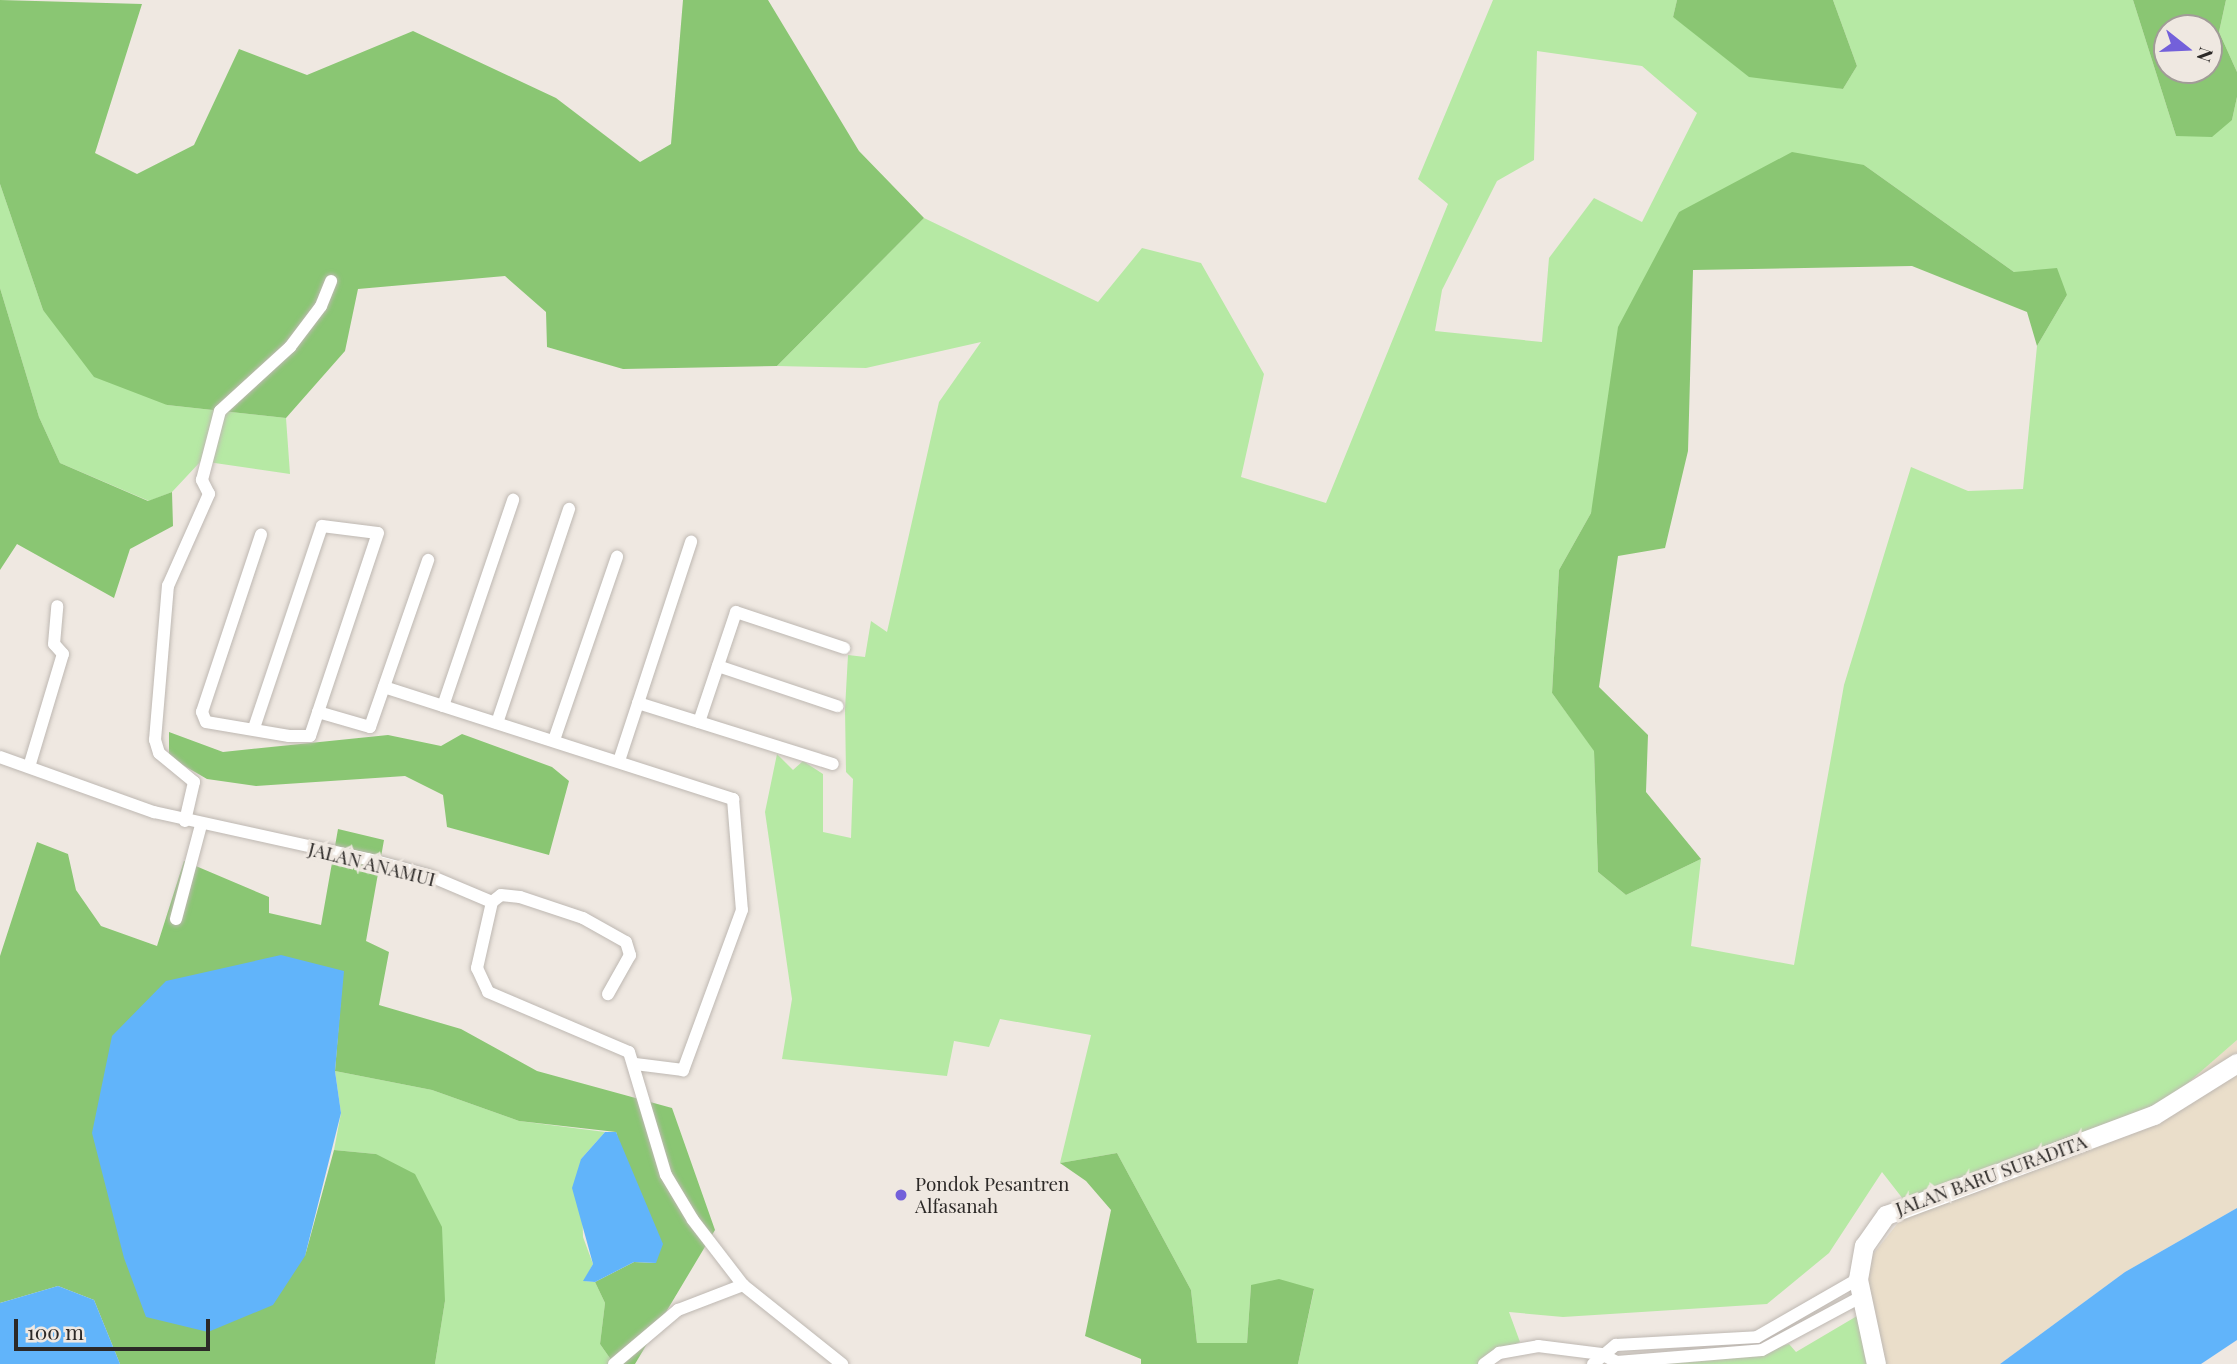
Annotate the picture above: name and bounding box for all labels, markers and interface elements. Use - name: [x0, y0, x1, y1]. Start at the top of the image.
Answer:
- north arrow: [2153, 14, 2223, 84]
- text: N: [2192, 44, 2221, 65]
- street label: JALAN ANAMUI: [306, 837, 438, 891]
- street label: JALAN BARU SURADITA: [1892, 1130, 2090, 1220]
- place label: Pondok Pesantren Alfasanah: [915, 1173, 1070, 1217]
- marker: Pondok Pesantren Alfasanah: [893, 1187, 909, 1203]
- scale bar: [18, 1304, 214, 1348]
- text: 100 m: [27, 1317, 84, 1345]

